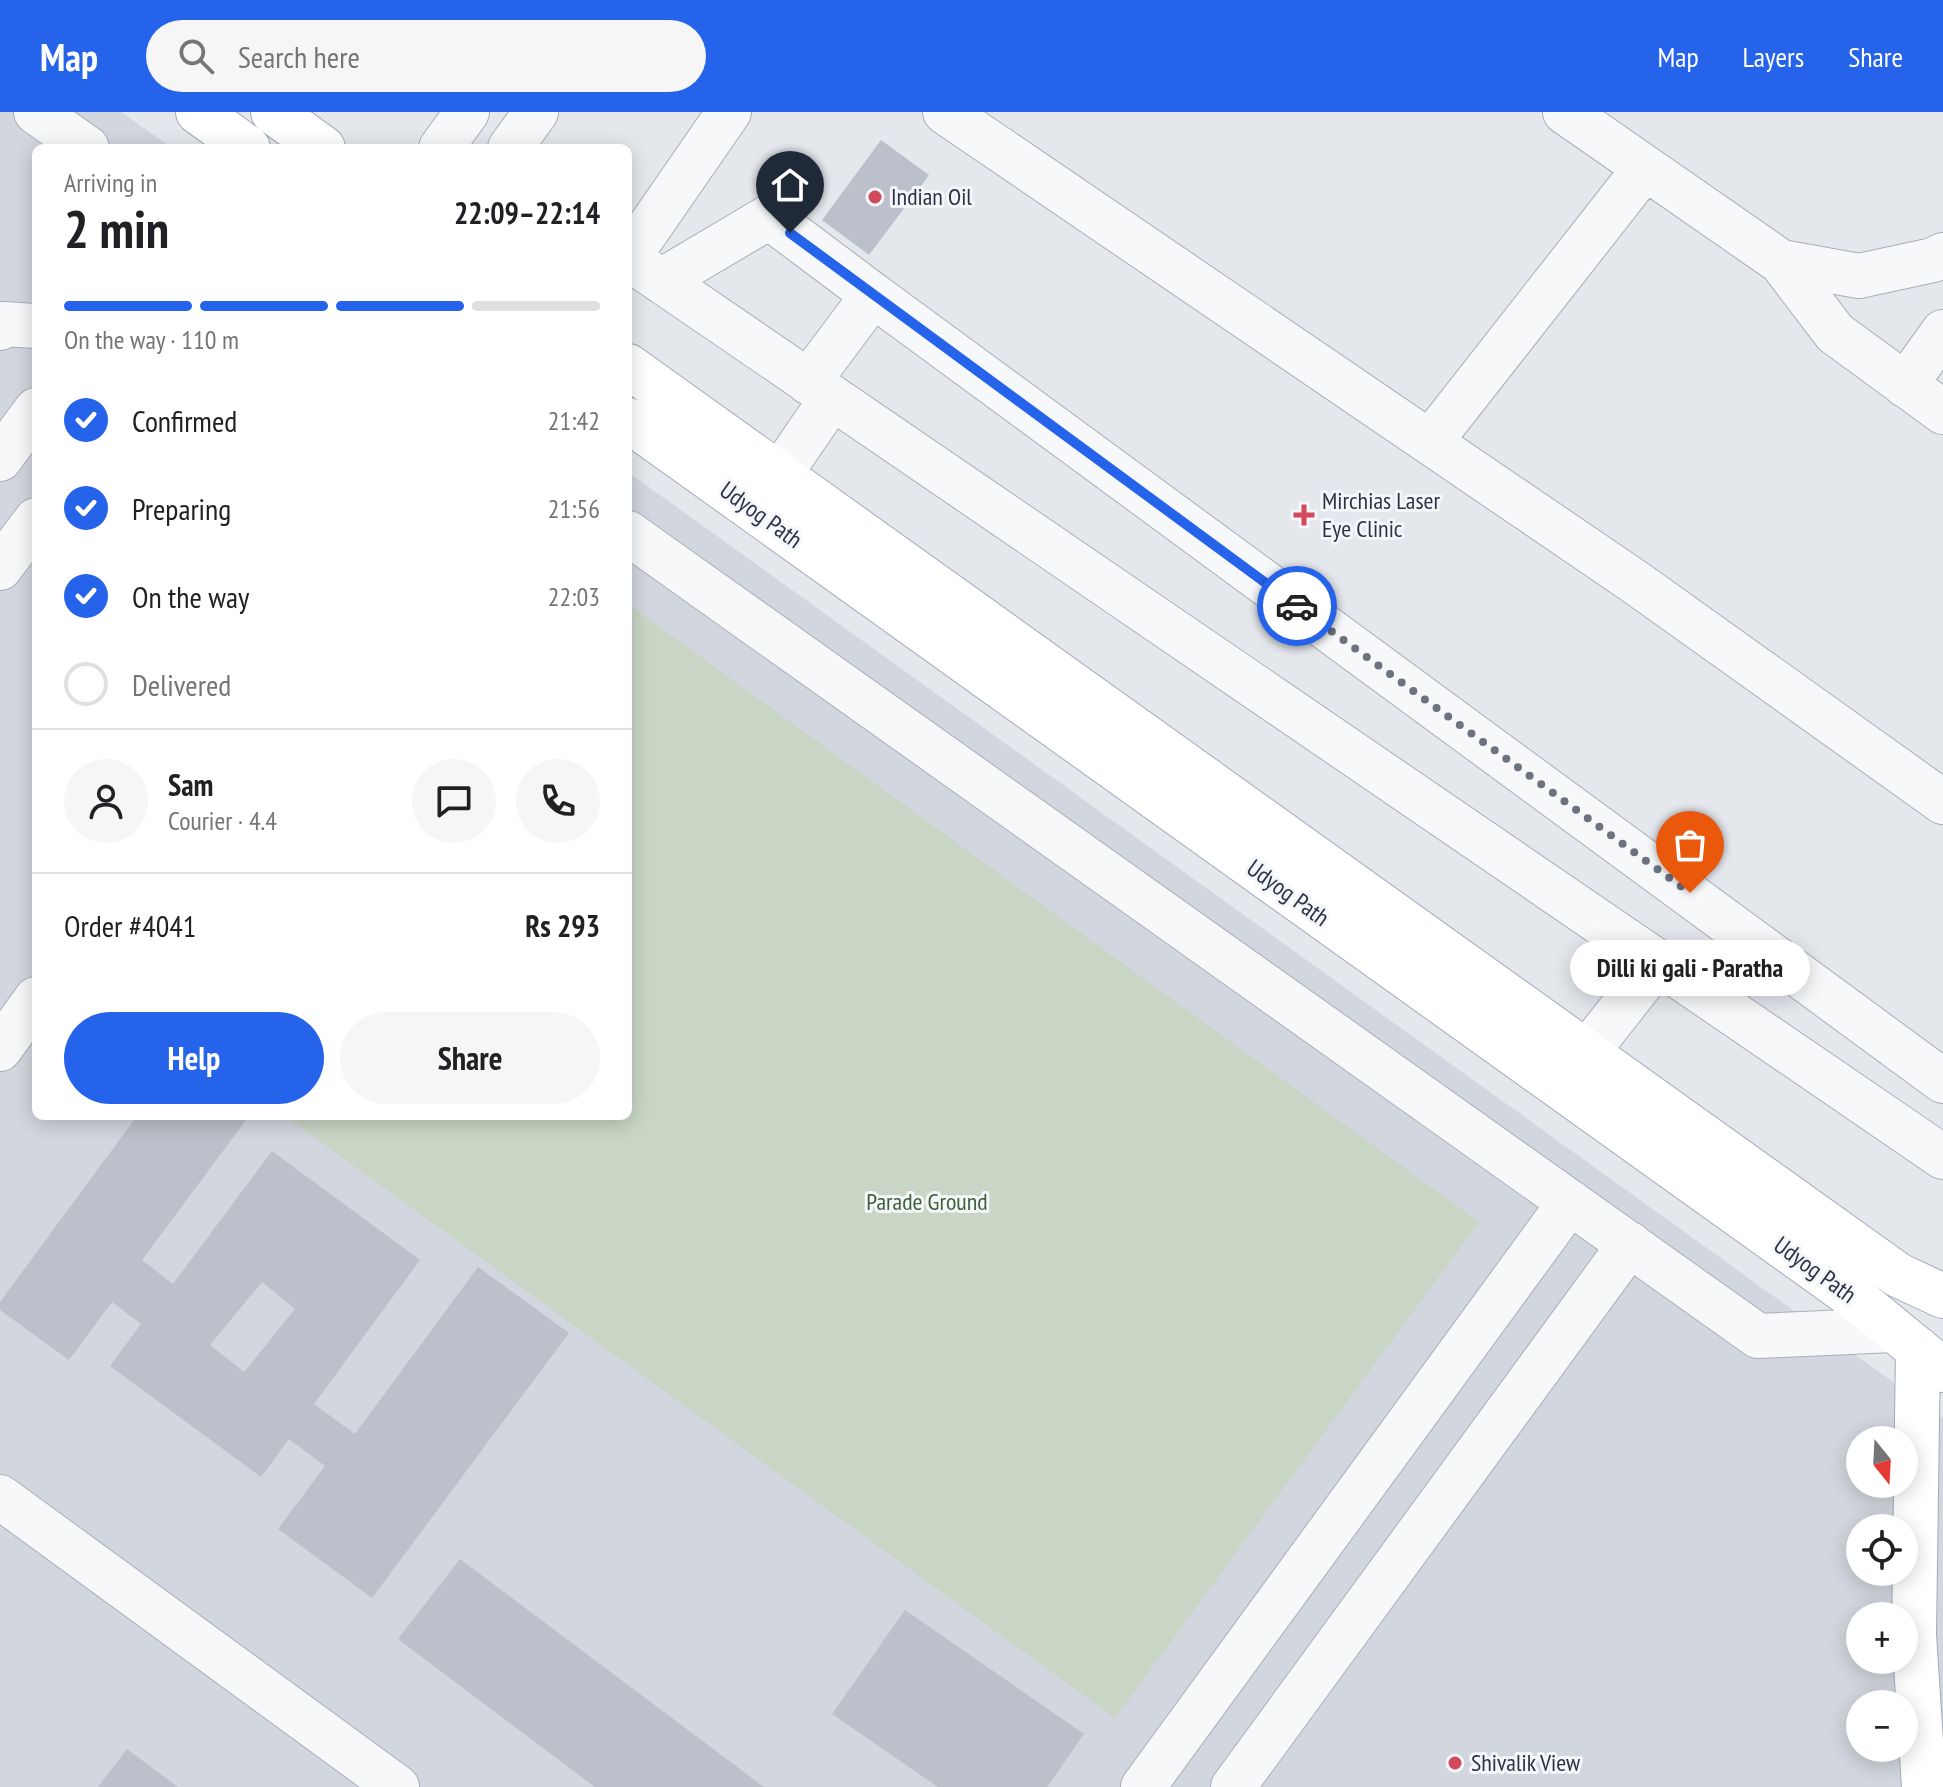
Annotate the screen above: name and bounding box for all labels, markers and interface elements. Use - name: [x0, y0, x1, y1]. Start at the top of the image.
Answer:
- search box: [146, 20, 706, 92]
- text: Map: [40, 32, 98, 81]
- icon: search: [174, 34, 218, 78]
- text: Search here: [238, 37, 360, 76]
- text: Map: [1657, 38, 1699, 75]
- text: Layers: [1743, 38, 1804, 75]
- text: Share: [1848, 38, 1903, 75]
- pin: [756, 151, 824, 233]
- icon: home: [768, 163, 812, 207]
- text: Arriving in: [64, 166, 157, 199]
- place label: Indian Oil: [891, 181, 972, 212]
- marker: Indian Oil: [866, 188, 884, 206]
- text: 22:09–22:14: [454, 193, 600, 232]
- text: 2 min: [64, 195, 169, 262]
- text: On the way · 110 m: [64, 323, 239, 356]
- icon: check: [64, 398, 108, 442]
- text: Confirmed: [132, 401, 237, 440]
- text: 21:42: [548, 404, 600, 437]
- street label: Udyog Path: [714, 474, 809, 555]
- place label: Mirchias Laser Eye Clinic: [1322, 485, 1440, 544]
- icon: check: [64, 486, 108, 530]
- text: Preparing: [132, 489, 231, 528]
- text: 21:56: [548, 492, 600, 525]
- marker: Mirchias Laser Eye Clinic: [1293, 504, 1315, 526]
- courier: [1257, 566, 1337, 646]
- icon: check: [64, 574, 108, 618]
- text: On the way: [132, 577, 249, 616]
- text: 22:03: [548, 580, 600, 613]
- icon: car: [1275, 584, 1319, 628]
- text: Delivered: [132, 665, 231, 704]
- button: person: [64, 759, 148, 843]
- button: chat: [412, 759, 496, 843]
- button: phone: [516, 759, 600, 843]
- text: Sam: [168, 765, 213, 804]
- text: Courier · 4.4: [168, 804, 277, 837]
- pin: [1656, 811, 1724, 893]
- icon: bag: [1668, 823, 1712, 867]
- street label: Udyog Path: [1241, 852, 1336, 933]
- text: Order #4041: [64, 906, 196, 945]
- text: Rs 293: [525, 906, 600, 945]
- callout: Dilli ki gali - Paratha: [1570, 941, 1810, 997]
- text: Dilli ki gali - Paratha: [1597, 951, 1783, 984]
- button: Help: [64, 1012, 324, 1104]
- button: Share: [340, 1012, 600, 1104]
- park label: Parade Ground: [866, 1186, 988, 1217]
- street label: Udyog Path: [1768, 1229, 1863, 1310]
- north arrow: [1846, 1426, 1918, 1498]
- map controls: [1846, 1426, 1918, 1762]
- button: locate: [1846, 1514, 1918, 1586]
- button: +: [1846, 1602, 1918, 1674]
- button: −: [1846, 1690, 1918, 1762]
- place label: Shivalik View: [1471, 1747, 1581, 1778]
- marker: Shivalik View: [1446, 1754, 1464, 1772]

